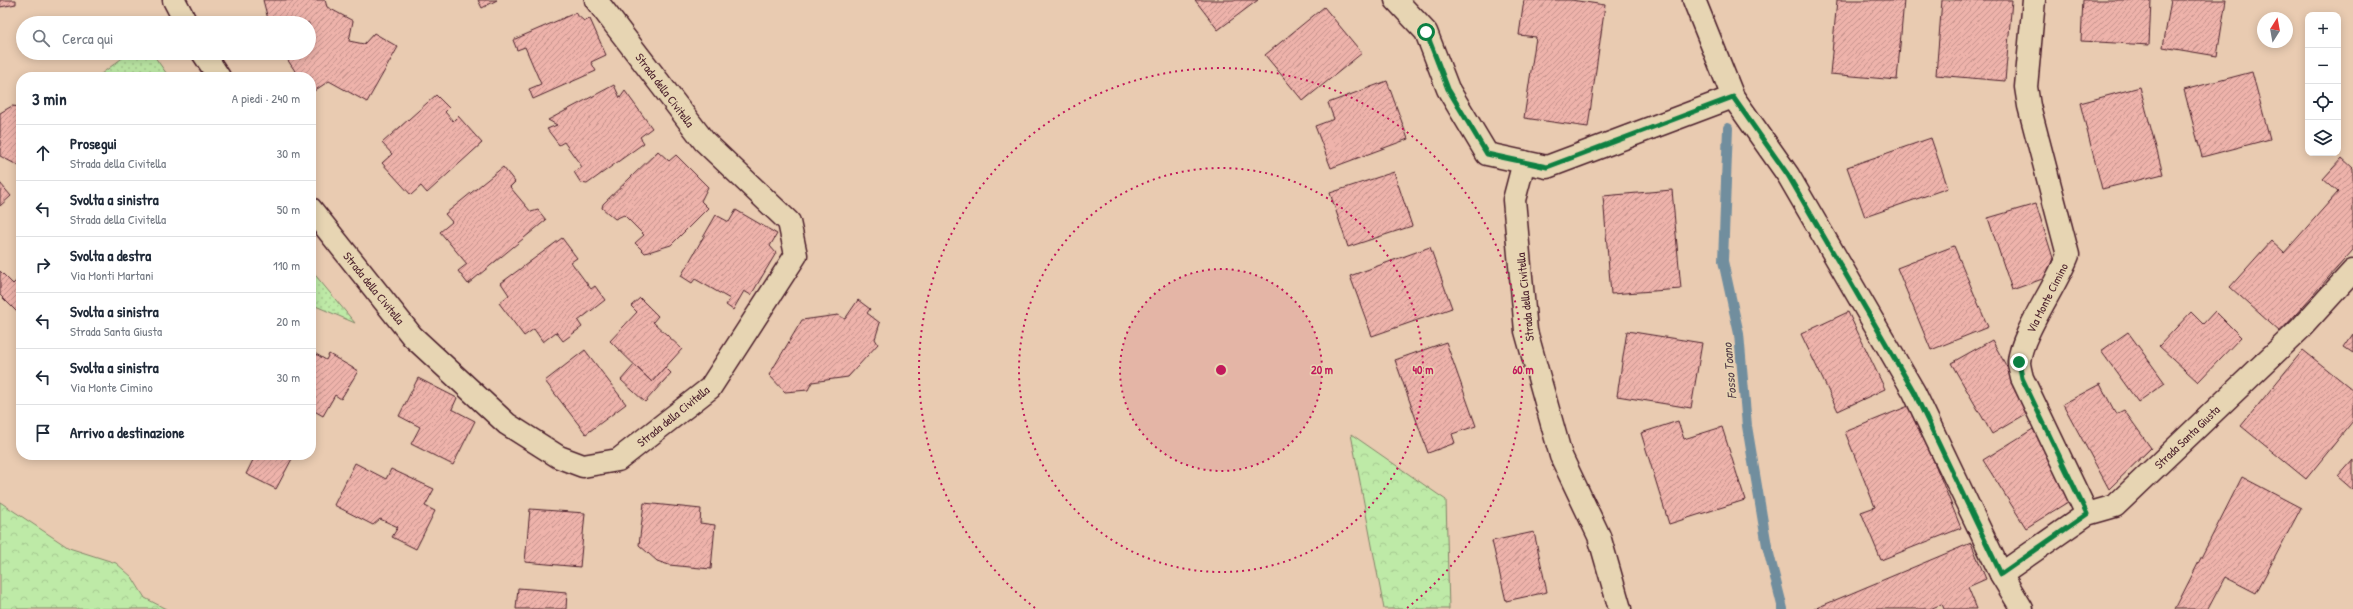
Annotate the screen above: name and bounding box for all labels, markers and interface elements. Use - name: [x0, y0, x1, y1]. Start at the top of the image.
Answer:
- north arrow: [2257, 12, 2293, 48]
- map controls: [2305, 12, 2341, 156]
- button: +: [2305, 12, 2341, 48]
- search box: [16, 16, 316, 60]
- route start: [1417, 23, 1435, 41]
- icon: search: [30, 27, 52, 49]
- text: Cerca qui: [62, 28, 113, 49]
- button: −: [2305, 48, 2341, 84]
- street label: Strada della Civitella: [632, 49, 699, 131]
- button: locate: [2305, 84, 2341, 120]
- text: 3 min: [32, 87, 67, 110]
- text: A piedi · 240 m: [232, 89, 300, 107]
- button: layers: [2305, 120, 2341, 156]
- text: Prosegui: [70, 133, 117, 154]
- icon: ahead: [32, 142, 54, 164]
- text: 30 m: [277, 144, 300, 162]
- text: Strada della Civitella: [70, 154, 166, 172]
- text: Svolta a sinistra: [70, 189, 159, 210]
- icon: left: [32, 198, 54, 220]
- text: 50 m: [277, 200, 300, 218]
- text: Strada della Civitella: [70, 210, 166, 228]
- text: Svolta a destra: [70, 245, 151, 266]
- street label: Strada della Civitella: [339, 248, 409, 328]
- street label: Strada della Civitella: [1512, 252, 1538, 342]
- icon: right: [32, 254, 54, 276]
- text: 110 m: [273, 256, 300, 274]
- street label: Via Monte Cimino: [2022, 260, 2072, 336]
- text: Via Monti Martani: [70, 266, 154, 284]
- text: Svolta a sinistra: [70, 301, 159, 322]
- icon: left: [32, 310, 54, 332]
- text: 20 m: [276, 312, 300, 330]
- text: Strada Santa Giusta: [70, 322, 162, 340]
- water label: Fosso Toano: [1717, 341, 1740, 400]
- route end: [2010, 353, 2028, 371]
- text: Svolta a sinistra: [70, 357, 159, 378]
- text: 20 m: [1311, 361, 1333, 378]
- text: 40 m: [1413, 361, 1433, 378]
- text: 60 m: [1512, 361, 1534, 378]
- centre of rings: [1214, 363, 1228, 377]
- icon: left: [32, 366, 54, 388]
- text: 30 m: [277, 368, 300, 386]
- text: Via Monte Cimino: [70, 378, 153, 396]
- street label: Strada della Civitella: [633, 381, 713, 451]
- street label: Strada Santa Giusta: [2151, 401, 2224, 473]
- icon: arrive: [32, 422, 54, 444]
- text: Arrivo a destinazione: [70, 422, 184, 443]

